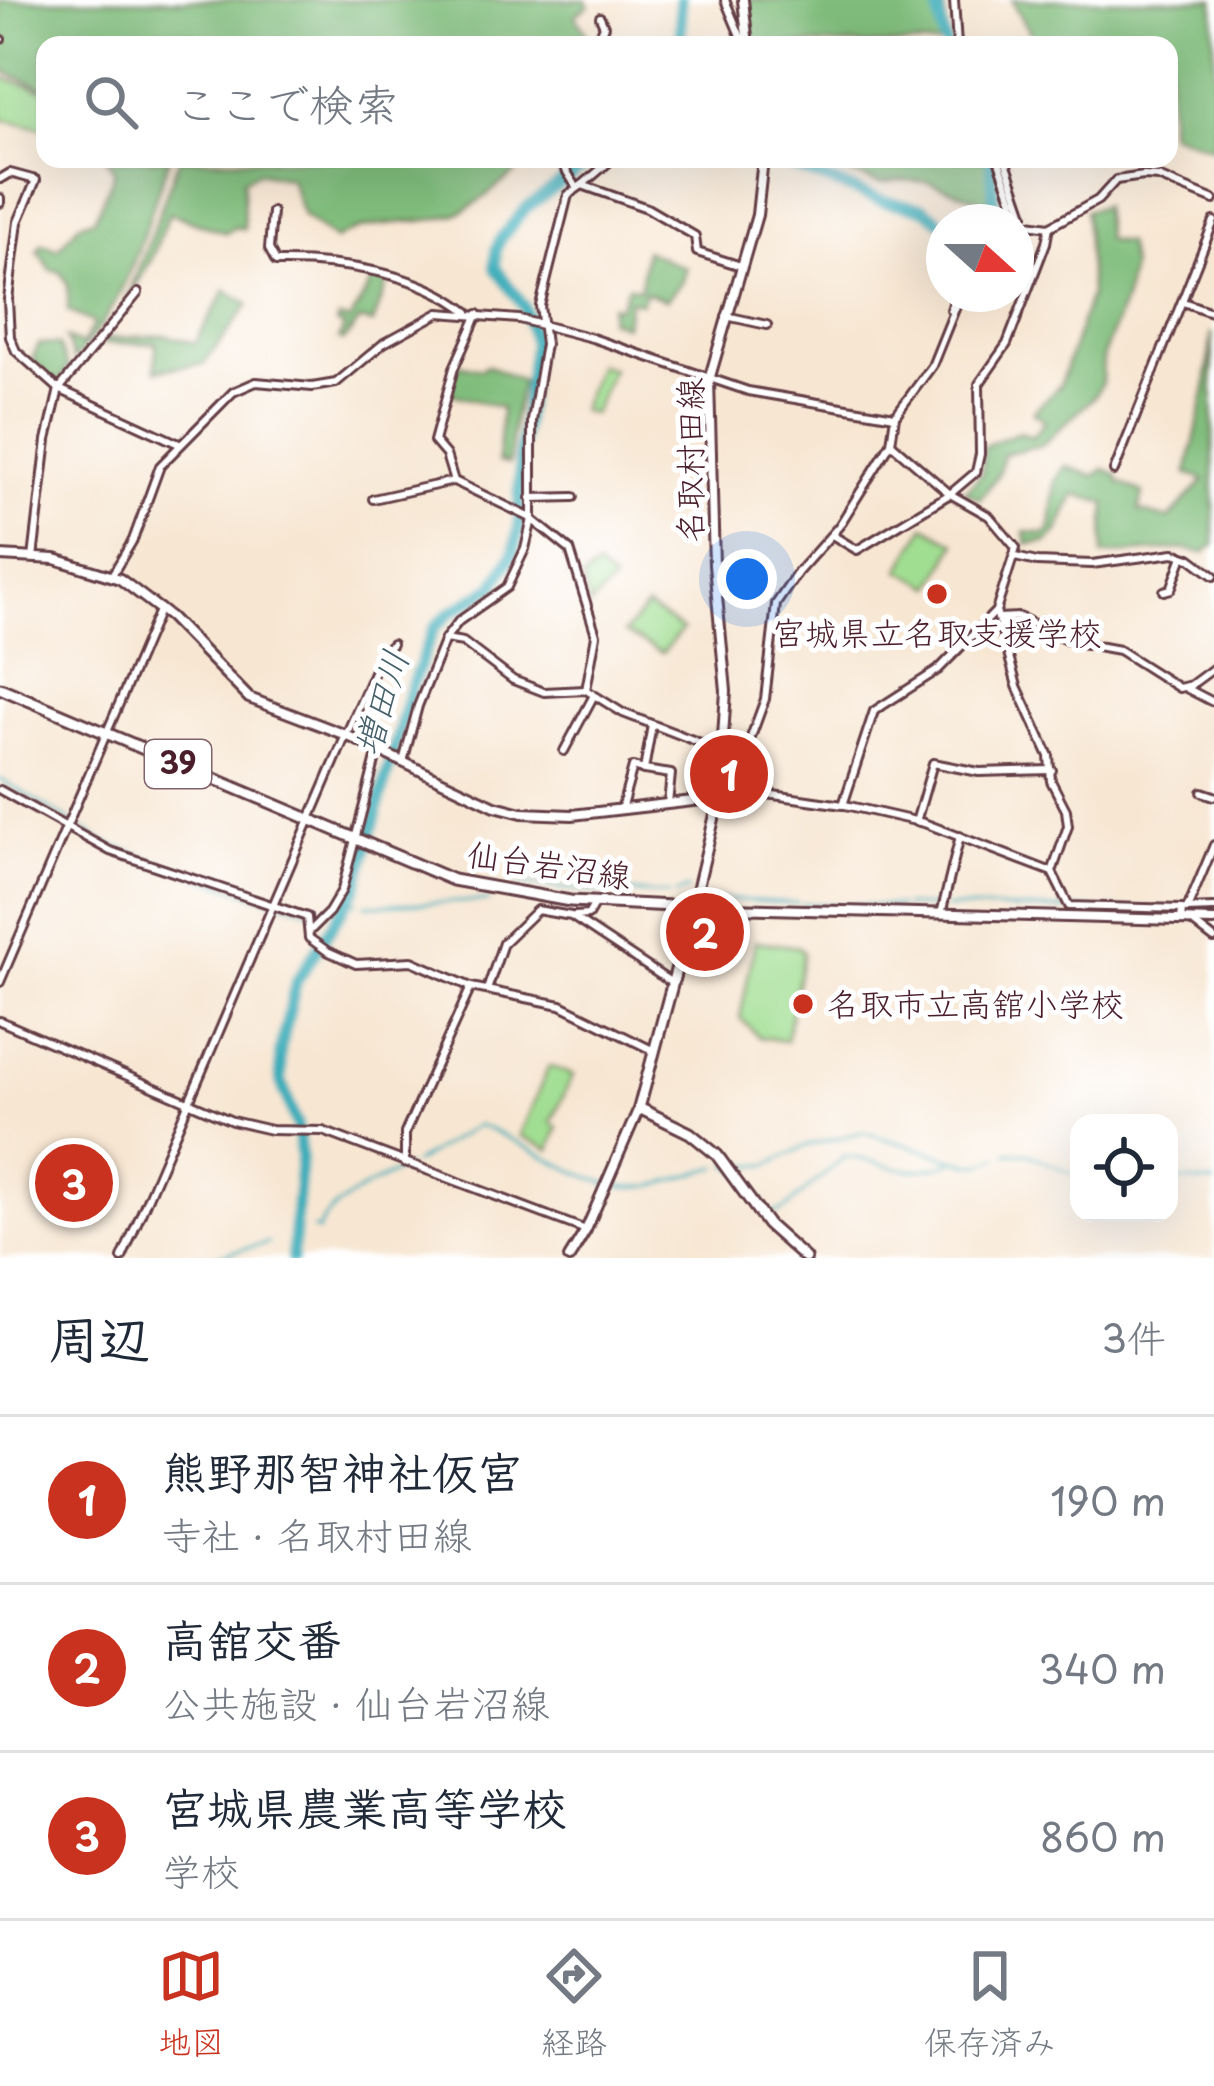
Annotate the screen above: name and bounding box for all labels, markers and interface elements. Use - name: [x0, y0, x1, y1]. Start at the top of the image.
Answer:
- search box: [36, 36, 1178, 168]
- text: ここで検索: [174, 68, 399, 136]
- icon: search: [78, 69, 144, 135]
- north arrow: [926, 204, 1034, 312]
- street label: 名取村田線: [663, 378, 713, 543]
- your location: [717, 549, 777, 609]
- marker: 宮城県立名取支援学校: [924, 581, 950, 607]
- place label: 宮城県立名取支援学校: [772, 606, 1102, 656]
- water label: 増田川: [337, 643, 421, 762]
- pin: 1: [690, 729, 768, 819]
- road number: 39: [145, 740, 211, 788]
- street label: 仙台岩沼線: [464, 827, 634, 899]
- pin: 2: [666, 887, 744, 977]
- place label: 名取市立高舘小学校: [827, 977, 1124, 1027]
- marker: 名取市立高舘小学校: [790, 991, 816, 1017]
- map controls: [1070, 1114, 1178, 1222]
- button: locate: [1070, 1114, 1178, 1222]
- pin: 3: [35, 1138, 113, 1228]
- text: 周辺: [48, 1298, 150, 1375]
- text: 3件: [1101, 1307, 1166, 1366]
- text: 熊野那智神社仮宮: [162, 1436, 522, 1504]
- text: 1: [78, 1470, 96, 1529]
- text: 190 m: [1050, 1470, 1166, 1529]
- text: 寺社 · 名取村田線: [162, 1504, 472, 1563]
- text: 高舘交番: [162, 1604, 342, 1672]
- text: 2: [73, 1638, 101, 1697]
- text: 340 m: [1038, 1638, 1166, 1697]
- text: 公共施設 · 仙台岩沼線: [162, 1672, 550, 1731]
- text: 宮城県農業高等学校: [162, 1772, 567, 1840]
- text: 3: [74, 1806, 100, 1865]
- text: 860 m: [1040, 1806, 1166, 1865]
- text: 学校: [162, 1840, 240, 1899]
- tab: 地図: [158, 1943, 224, 2065]
- tab: 経路: [541, 1943, 607, 2065]
- tab: 保存済み: [924, 1943, 1056, 2065]

